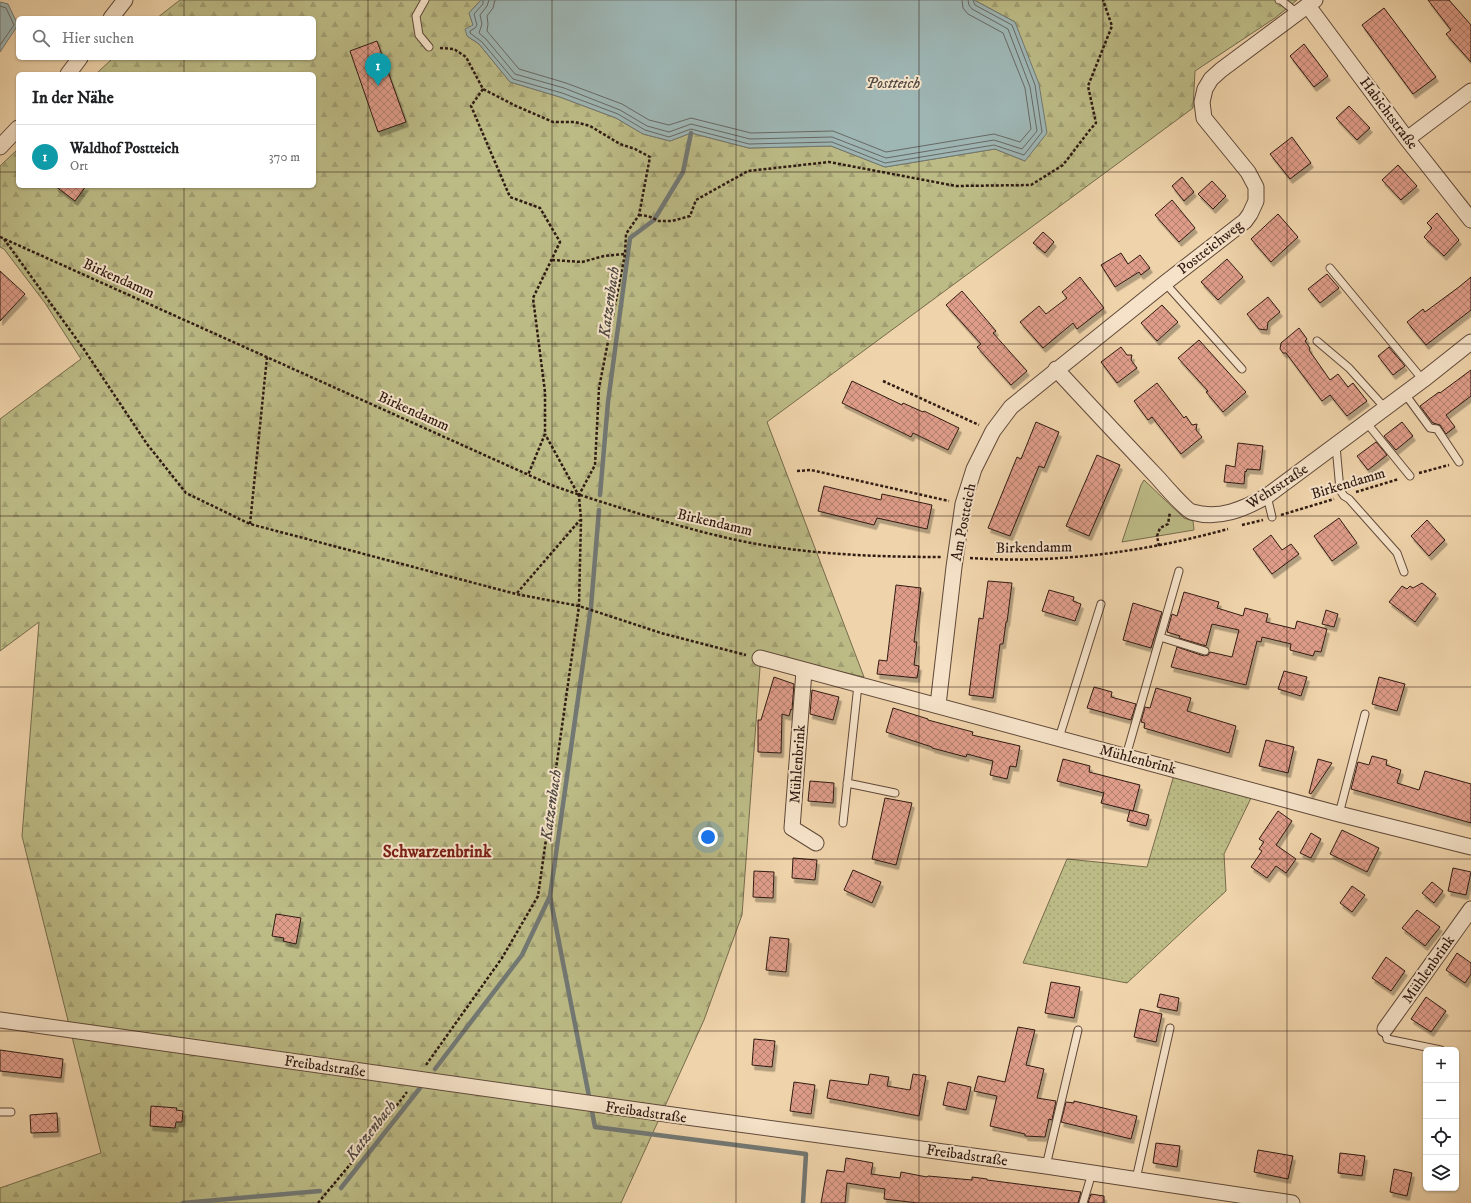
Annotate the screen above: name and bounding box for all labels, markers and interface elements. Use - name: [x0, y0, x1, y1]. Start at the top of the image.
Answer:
- search box: [16, 16, 316, 60]
- icon: search: [30, 27, 52, 49]
- text: Hier suchen: [62, 29, 134, 48]
- pin: 1: [365, 53, 391, 86]
- water label: Postteich: [866, 73, 920, 93]
- street label: Habichtstraße: [1355, 73, 1422, 153]
- text: In der Nähe: [32, 87, 114, 109]
- text: Waldhof Postteich: [70, 139, 179, 158]
- text: 1: [43, 149, 47, 165]
- text: 370 m: [269, 149, 300, 165]
- text: Ort: [70, 158, 88, 174]
- street label: Postteichweg: [1174, 216, 1247, 279]
- street label: Birkendamm: [80, 254, 158, 303]
- water label: Katzenbach: [594, 265, 624, 340]
- street label: Birkendamm: [375, 387, 453, 436]
- street label: Wehrstraße: [1242, 459, 1312, 514]
- street label: Birkendamm: [1309, 463, 1388, 504]
- street label: Am Postteich: [947, 481, 980, 563]
- street label: Birkendamm: [675, 505, 754, 540]
- street label: Birkendamm: [996, 537, 1072, 558]
- street label: Mühlenbrink: [785, 723, 810, 804]
- street label: Mühlenbrink: [1097, 740, 1179, 779]
- water label: Katzenbach: [536, 768, 566, 843]
- your location: [698, 827, 718, 847]
- district label: Schwarzenbrink: [383, 841, 492, 863]
- street label: Mühlenbrink: [1398, 931, 1459, 1007]
- map controls: [1423, 1047, 1459, 1191]
- button: +: [1423, 1047, 1459, 1083]
- street label: Freibadstraße: [283, 1051, 367, 1082]
- button: −: [1423, 1083, 1459, 1119]
- water label: Katzenbach: [340, 1096, 401, 1166]
- street label: Freibadstraße: [604, 1097, 688, 1128]
- button: locate: [1423, 1119, 1459, 1155]
- street label: Freibadstraße: [925, 1140, 1009, 1171]
- button: layers: [1423, 1155, 1459, 1191]

